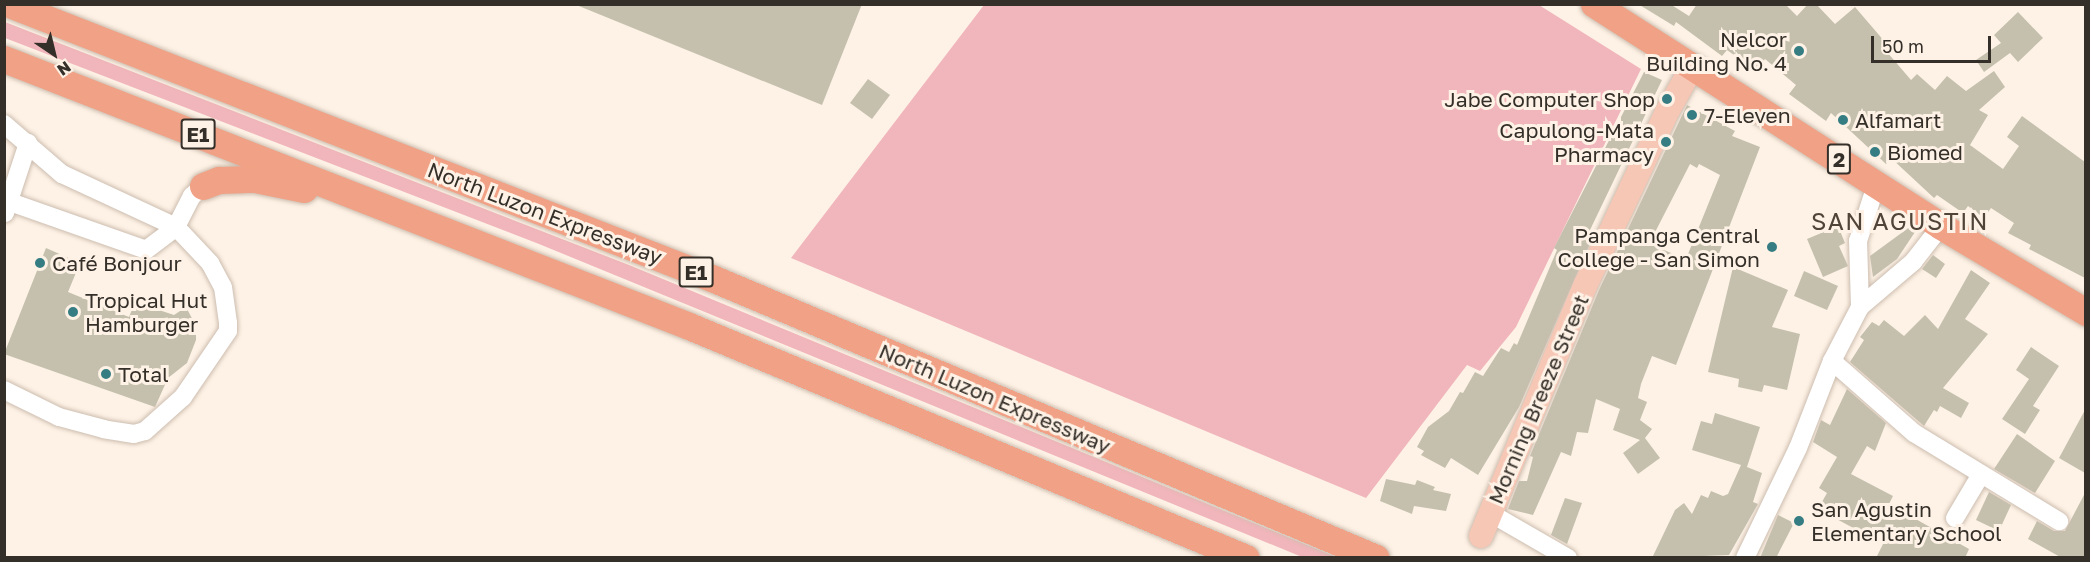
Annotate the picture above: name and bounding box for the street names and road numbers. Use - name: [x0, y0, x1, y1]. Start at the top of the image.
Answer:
- road number: E1: [180, 117, 216, 151]
- road number: 2: [1826, 142, 1852, 176]
- street label: North Luzon Expressway: [424, 157, 666, 269]
- road number: E1: [678, 255, 714, 289]
- street label: Morning Breeze Street: [1482, 290, 1594, 508]
- street label: North Luzon Expressway: [875, 338, 1115, 458]

